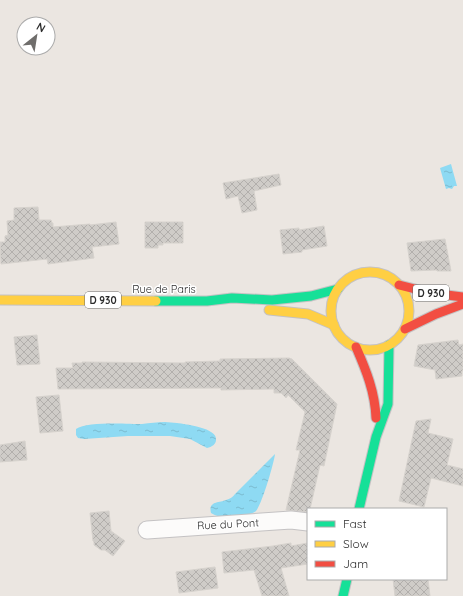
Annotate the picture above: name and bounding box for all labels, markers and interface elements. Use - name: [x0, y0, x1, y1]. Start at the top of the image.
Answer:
- north arrow: [16, 16, 56, 56]
- text: N: [34, 19, 48, 35]
- street label: Rue de Paris: [132, 282, 196, 296]
- road number: D 930: [413, 285, 449, 301]
- road number: D 930: [85, 292, 121, 308]
- legend: [307, 508, 447, 580]
- street label: Rue du Pont: [197, 515, 260, 533]
- text: Fast: [343, 516, 367, 531]
- text: Slow: [343, 536, 369, 551]
- text: Jam: [343, 556, 368, 571]

